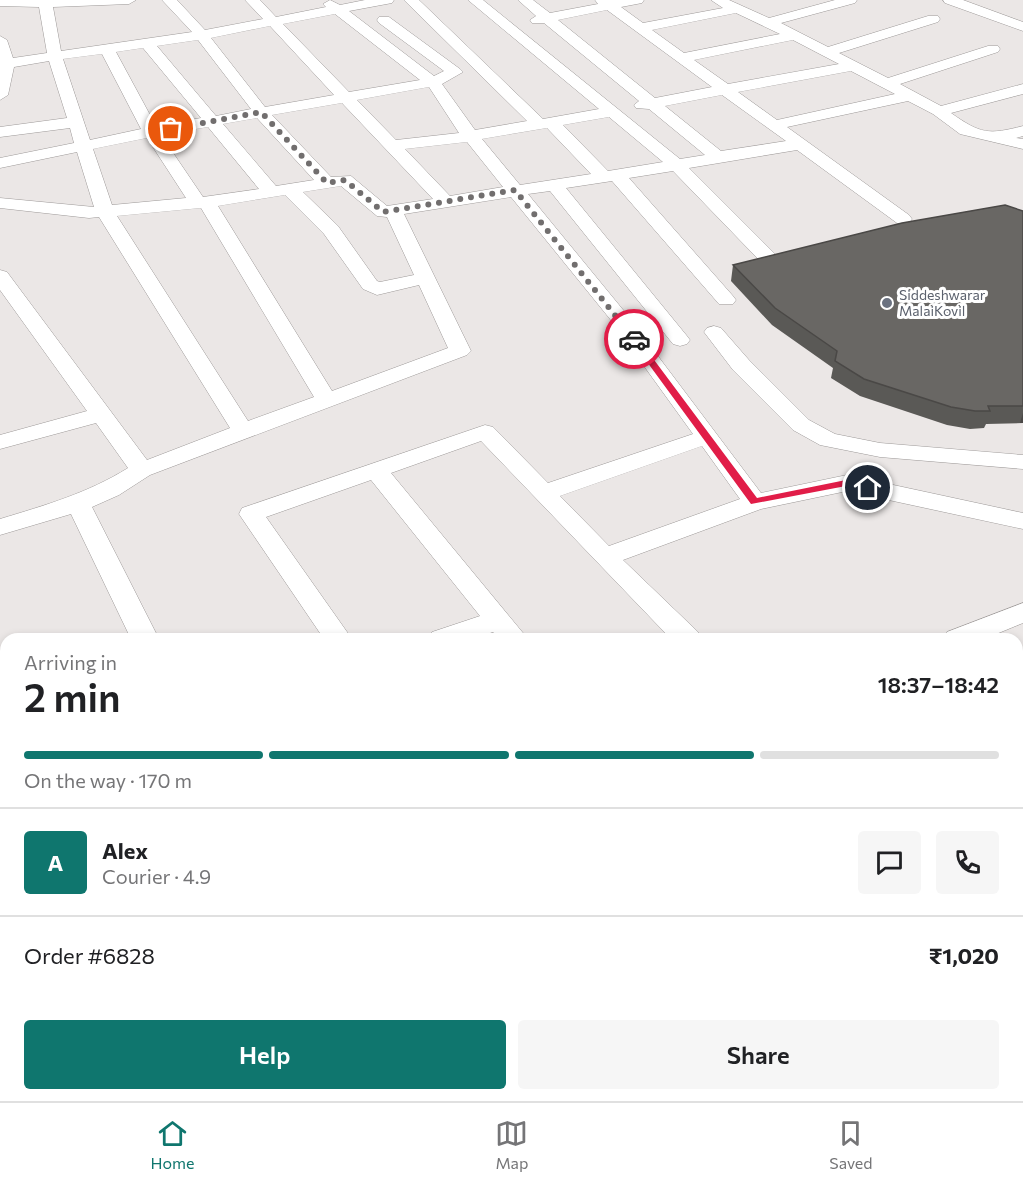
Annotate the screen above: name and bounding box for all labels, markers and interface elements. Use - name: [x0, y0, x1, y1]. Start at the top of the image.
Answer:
- pin: [145, 103, 196, 154]
- icon: bag: [154, 112, 187, 145]
- place label: Siddeshwarar MalaiKovil: [899, 286, 986, 319]
- marker: Siddeshwarar MalaiKovil: [880, 296, 894, 310]
- courier: [604, 309, 664, 369]
- icon: car: [618, 323, 651, 356]
- pin: [842, 462, 893, 513]
- icon: home: [851, 471, 884, 504]
- text: Arriving in: [24, 650, 117, 674]
- text: 18:37–18:42: [878, 671, 999, 698]
- text: 2 min: [24, 672, 121, 720]
- text: On the way · 170 m: [24, 768, 192, 792]
- button: chat: [858, 831, 921, 894]
- button: phone: [936, 831, 999, 894]
- text: Alex: [102, 837, 148, 864]
- text: A: [48, 849, 63, 876]
- text: Courier · 4.9: [102, 864, 211, 888]
- text: Order #6828: [24, 942, 155, 969]
- text: ₹1,020: [929, 942, 999, 969]
- button: Help: [24, 1020, 506, 1089]
- button: Share: [518, 1020, 999, 1089]
- tab: Home: [150, 1117, 194, 1172]
- tab: Map: [495, 1117, 528, 1172]
- tab: Saved: [829, 1117, 873, 1172]

